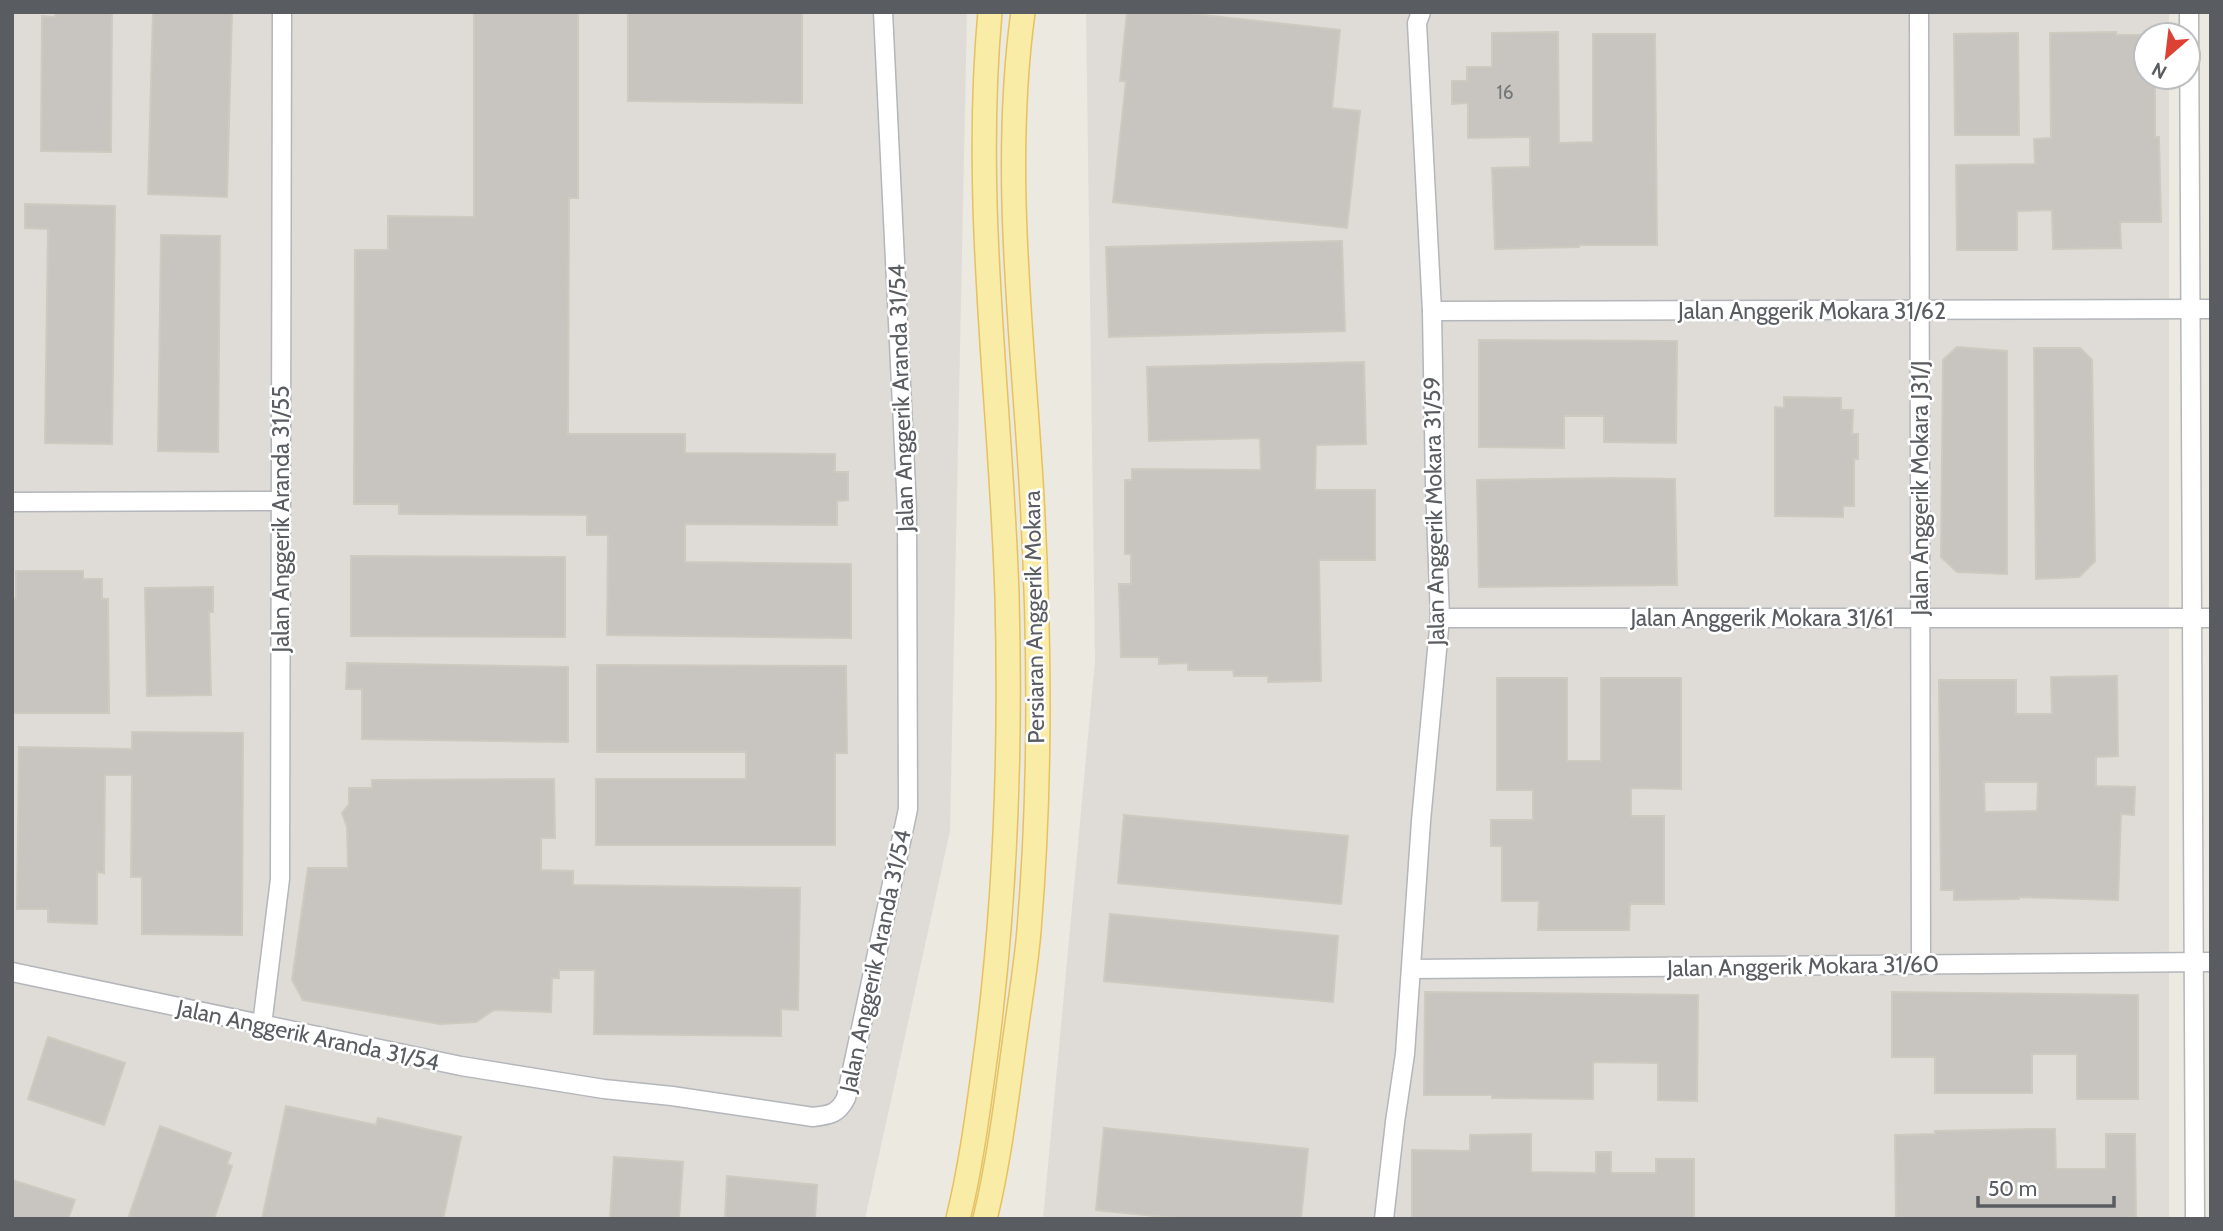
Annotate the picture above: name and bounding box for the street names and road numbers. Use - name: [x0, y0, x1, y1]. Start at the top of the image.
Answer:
- street label: Jalan Anggerik Aranda 31/54: [882, 264, 920, 533]
- street label: Jalan Anggerik Mokara 31/62: [1677, 297, 1946, 325]
- street label: Jalan Anggerik Mokara J31/J: [1906, 360, 1934, 617]
- street label: Jalan Anggerik Mokara 31/59: [1418, 376, 1450, 647]
- street label: Jalan Anggerik Aranda 31/55: [267, 386, 295, 653]
- street label: Persiaran Anggerik Mokara: [1018, 490, 1050, 744]
- street label: Jalan Anggerik Mokara 31/61: [1629, 604, 1894, 632]
- street label: Jalan Anggerik Aranda 31/54: [833, 827, 917, 1096]
- street label: Jalan Anggerik Mokara 31/60: [1666, 950, 1939, 982]
- street label: Jalan Anggerik Aranda 31/54: [173, 993, 442, 1077]

